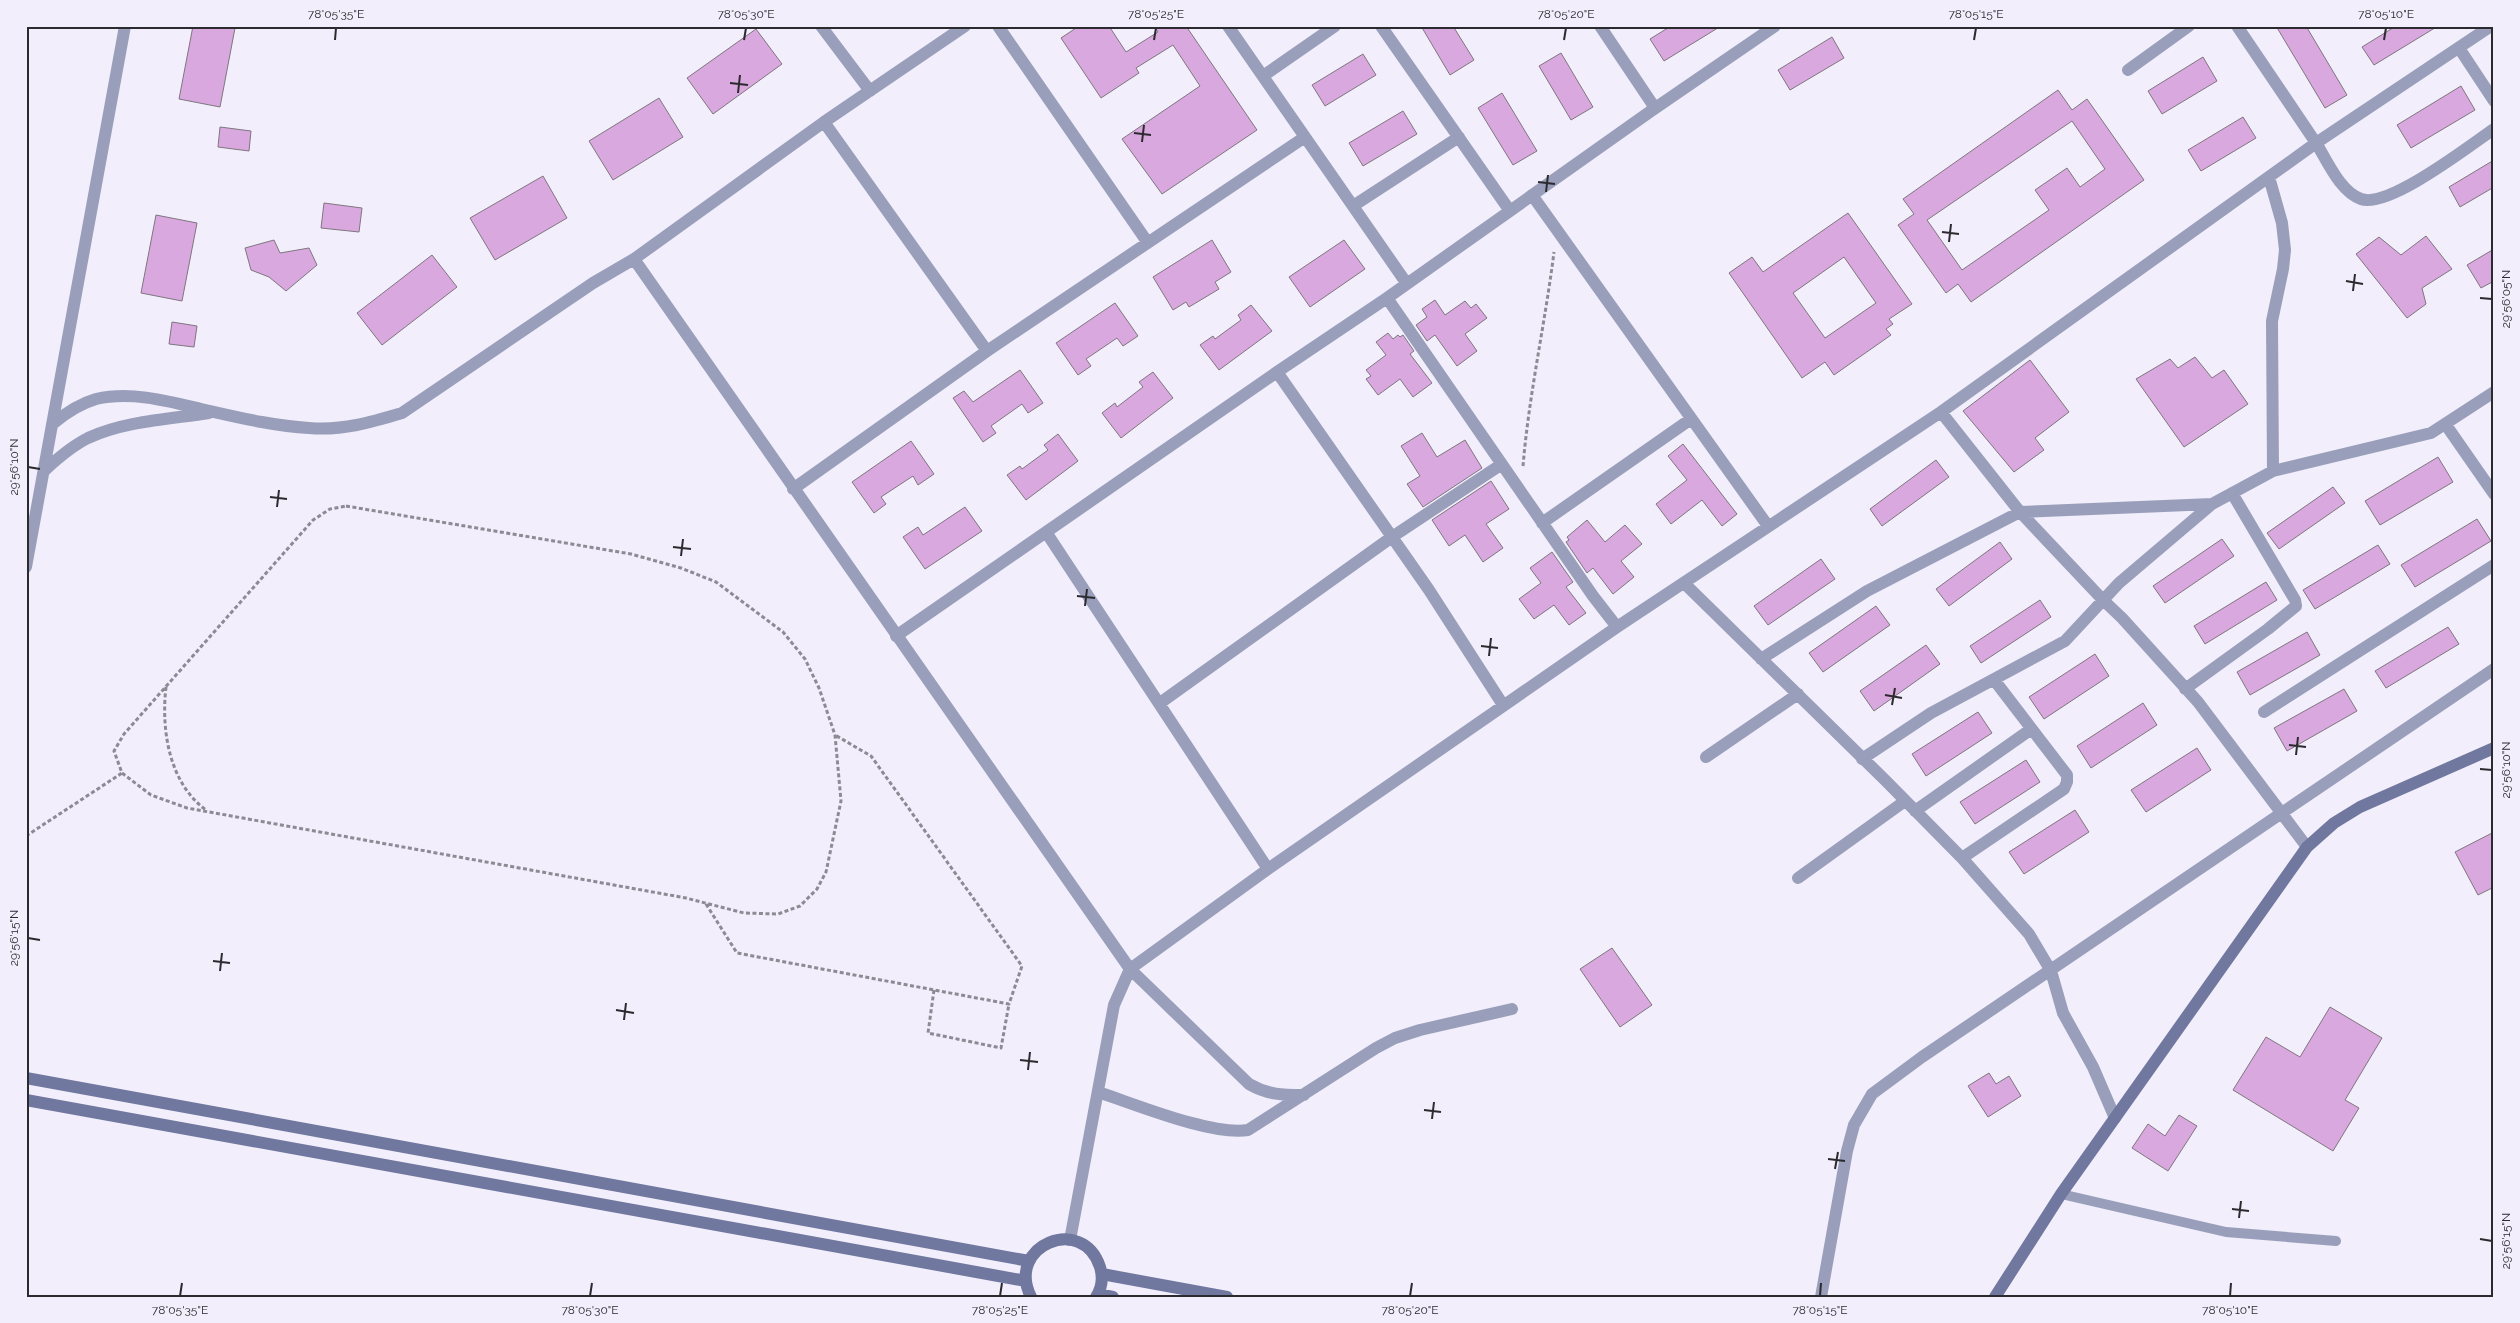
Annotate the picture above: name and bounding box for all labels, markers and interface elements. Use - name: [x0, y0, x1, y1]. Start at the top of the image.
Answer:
- text: 78°05'35"E: [308, 7, 364, 21]
- text: 78°05'30"E: [717, 7, 775, 21]
- text: 78°05'25"E: [1128, 7, 1184, 21]
- text: 78°05'20"E: [1537, 7, 1595, 21]
- text: 78°05'15"E: [1948, 7, 2004, 21]
- text: 78°05'10"E: [2358, 7, 2414, 21]
- text: 29°56'05"N: [2499, 270, 2513, 328]
- text: 29°56'10"N: [7, 438, 21, 496]
- text: 29°56'10"N: [2499, 741, 2513, 799]
- text: 29°56'15"N: [7, 910, 21, 966]
- text: 29°56'15"N: [2499, 1213, 2513, 1269]
- text: 78°05'35"E: [152, 1303, 208, 1317]
- text: 78°05'30"E: [561, 1303, 619, 1317]
- text: 78°05'25"E: [972, 1303, 1028, 1317]
- text: 78°05'20"E: [1381, 1303, 1439, 1317]
- text: 78°05'15"E: [1792, 1303, 1848, 1317]
- text: 78°05'10"E: [2202, 1303, 2258, 1317]

